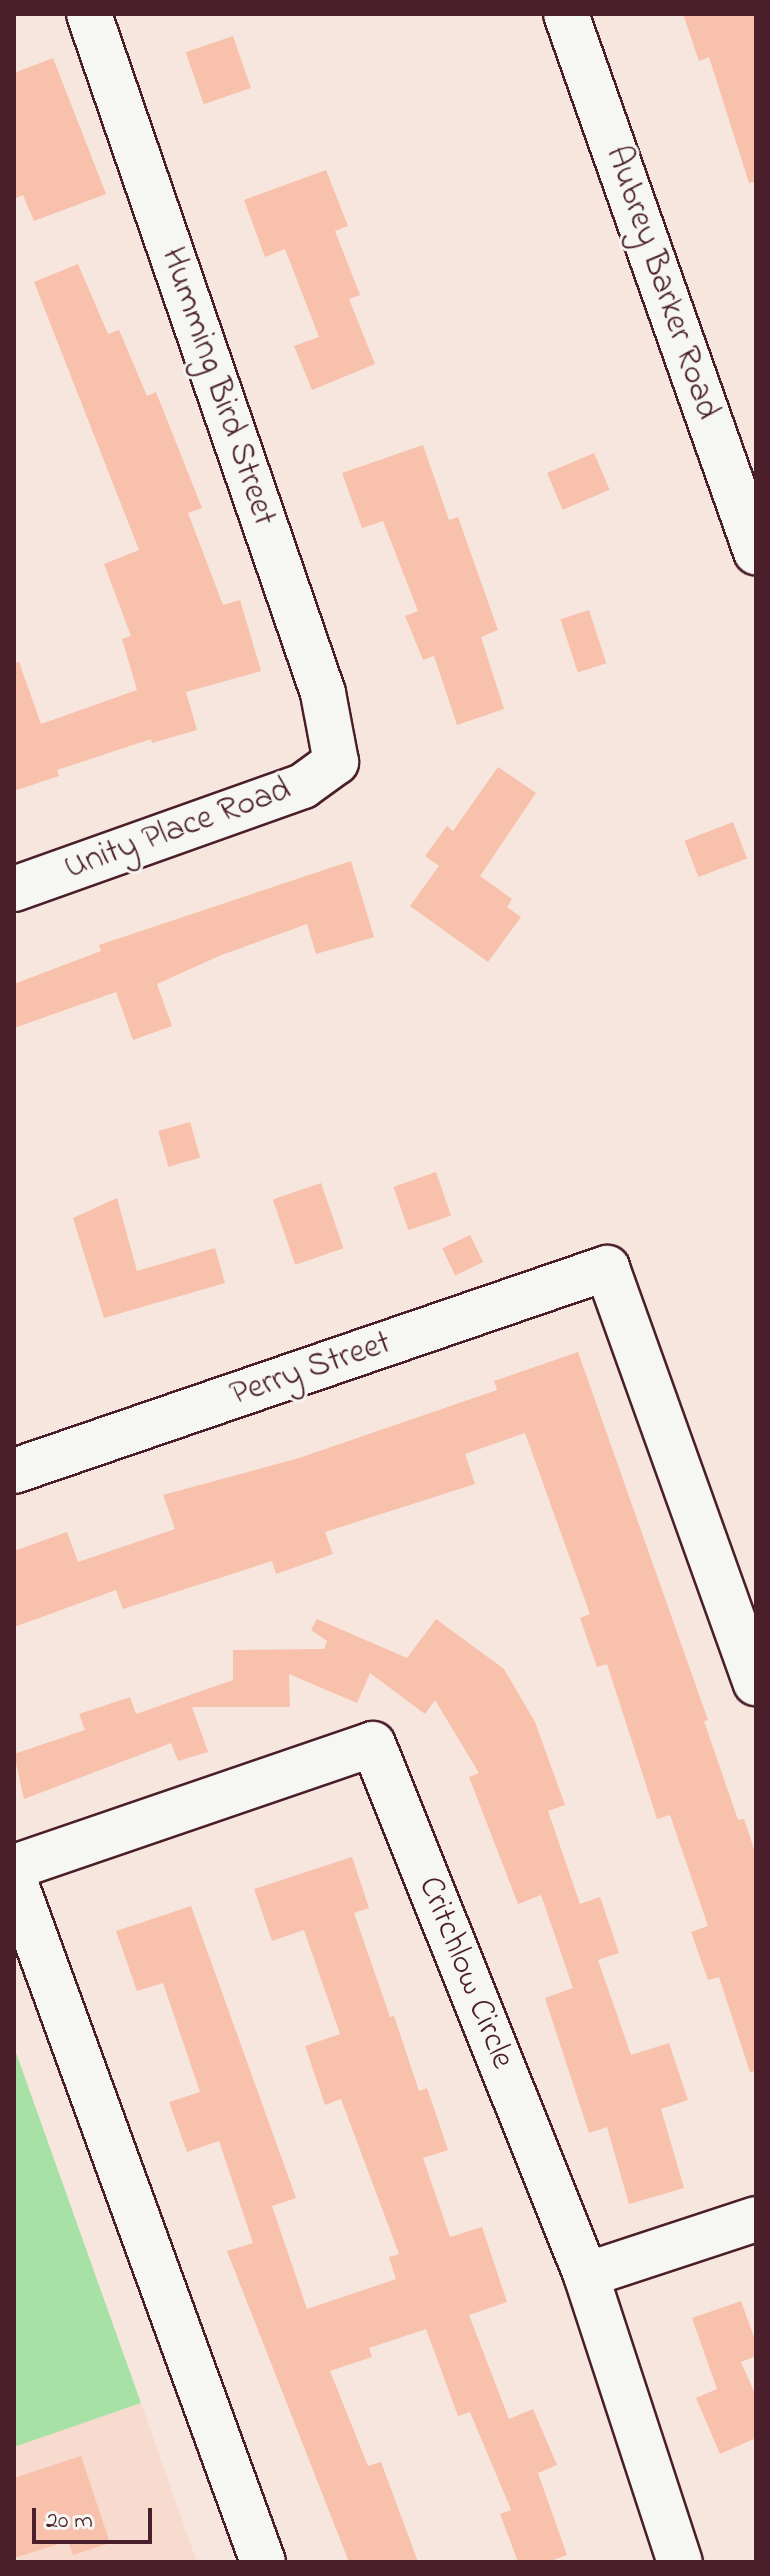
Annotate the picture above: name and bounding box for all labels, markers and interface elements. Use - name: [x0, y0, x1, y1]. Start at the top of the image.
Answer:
- street label: Aubrey Barker Road: [595, 141, 727, 425]
- street label: Humming Bird Street: [150, 243, 284, 531]
- street label: Unity Place Road: [59, 770, 297, 890]
- street label: Perry Street: [225, 1324, 397, 1416]
- street label: Critchlow Circle: [408, 1871, 522, 2075]
- scale bar: [36, 2492, 156, 2542]
- text: 20 m: [46, 2504, 93, 2539]

